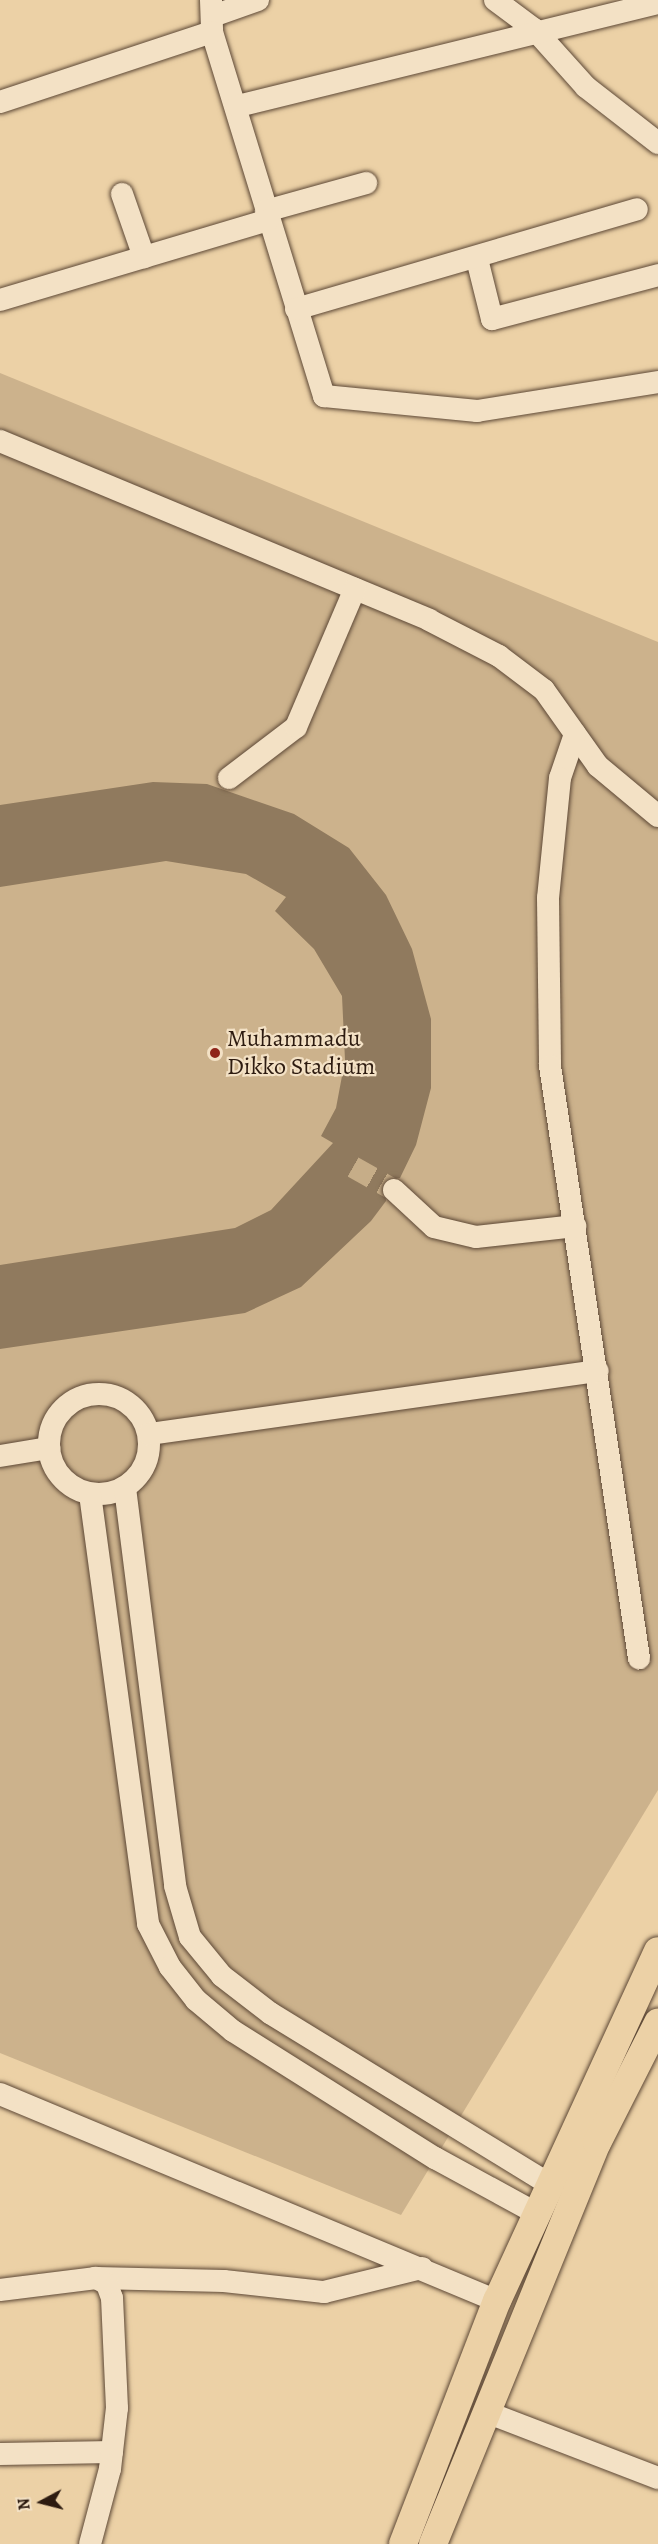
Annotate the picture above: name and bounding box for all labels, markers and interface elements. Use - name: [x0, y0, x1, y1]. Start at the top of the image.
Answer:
- place label: Muhammadu Dikko Stadium: [227, 1025, 375, 1081]
- marker: Muhammadu Dikko Stadium: [208, 1046, 222, 1060]
- north arrow: [12, 2472, 72, 2532]
- text: N: [13, 2497, 36, 2511]

